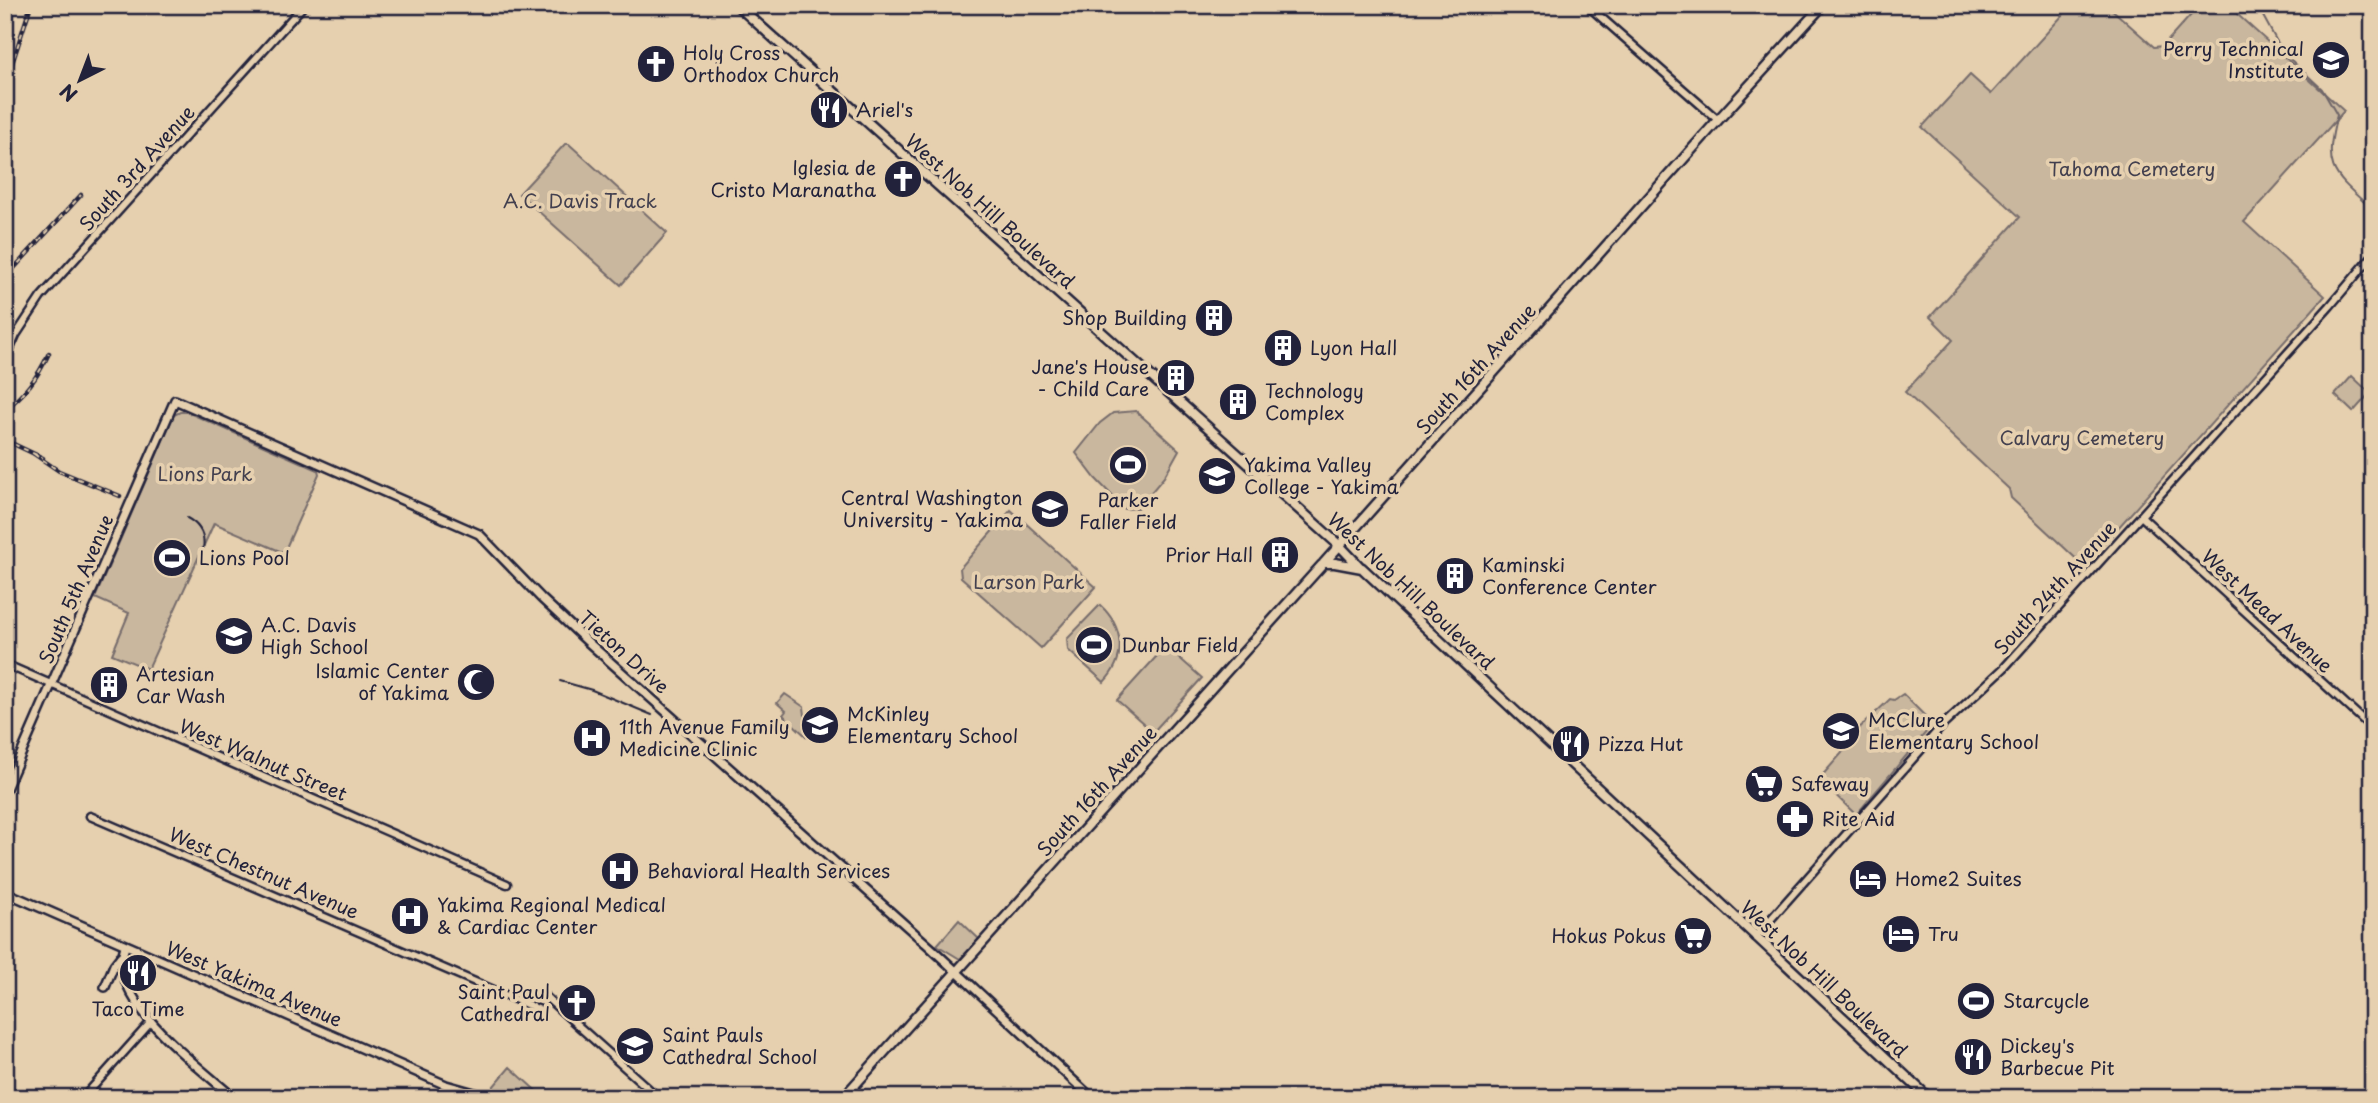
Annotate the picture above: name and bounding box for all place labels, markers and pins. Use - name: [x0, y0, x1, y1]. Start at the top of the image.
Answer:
- place label: Perry Technical Institute: [2163, 34, 2304, 84]
- place label: Holy Cross Orthodox Church: [683, 38, 840, 88]
- school or university icon: Perry Technical Institute: [2310, 39, 2352, 81]
- church icon: Holy Cross Orthodox Church: [635, 43, 677, 85]
- restaurant icon: Ariel's: [808, 89, 850, 131]
- place label: Ariel's: [856, 95, 913, 123]
- place label: Iglesia de Cristo Maranatha: [710, 153, 876, 203]
- church icon: Iglesia de Cristo Maranatha: [882, 158, 924, 200]
- building icon: Shop Building: [1193, 297, 1235, 339]
- place label: Shop Building: [1062, 303, 1187, 331]
- building icon: Lyon Hall: [1262, 327, 1304, 369]
- place label: Lyon Hall: [1310, 333, 1397, 361]
- place label: Jane's House - Child Care: [1031, 352, 1149, 402]
- building icon: Jane's House - Child Care: [1155, 357, 1197, 399]
- place label: Technology Complex: [1265, 376, 1364, 426]
- building icon: Technology Complex: [1217, 381, 1259, 423]
- sports icon: Parker Faller Field: [1107, 444, 1149, 486]
- place label: Yakima Valley College - Yakima: [1244, 450, 1399, 500]
- school or university icon: Yakima Valley College - Yakima: [1196, 455, 1238, 497]
- place label: Central Washington University - Yakima: [841, 483, 1023, 533]
- place label: Parker Faller Field: [1079, 485, 1177, 535]
- school or university icon: Central Washington University - Yakima: [1029, 488, 1071, 530]
- building icon: Prior Hall: [1259, 534, 1301, 576]
- sports icon: Lions Pool: [151, 537, 193, 579]
- place label: Prior Hall: [1165, 540, 1253, 568]
- place label: Lions Pool: [199, 543, 290, 571]
- place label: Kaminski Conference Center: [1482, 550, 1657, 600]
- building icon: Kaminski Conference Center: [1434, 555, 1476, 597]
- place label: A.C. Davis High School: [261, 610, 368, 660]
- school or university icon: A.C. Davis High School: [213, 615, 255, 657]
- sports icon: Dunbar Field: [1073, 624, 1115, 666]
- place label: Dunbar Field: [1121, 630, 1238, 658]
- place label: Islamic Center of Yakima: [316, 656, 449, 706]
- place label: Artesian Car Wash: [136, 659, 226, 709]
- mosque icon: Islamic Center of Yakima: [455, 661, 497, 703]
- building icon: Artesian Car Wash: [88, 664, 130, 706]
- place label: McKinley Elementary School: [847, 699, 1018, 749]
- school or university icon: McKinley Elementary School: [799, 704, 841, 746]
- place label: McClure Elementary School: [1868, 705, 2039, 755]
- school or university icon: McClure Elementary School: [1820, 710, 1862, 752]
- place label: 11th Avenue Family Medicine Clinic: [619, 712, 790, 762]
- hospital icon: 11th Avenue Family Medicine Clinic: [571, 717, 613, 759]
- restaurant icon: Pizza Hut: [1550, 723, 1592, 765]
- place label: Pizza Hut: [1598, 729, 1684, 757]
- supermarket icon: Safeway: [1743, 763, 1785, 805]
- place label: Safeway: [1791, 769, 1869, 797]
- pharmacy icon: Rite Aid: [1774, 798, 1816, 840]
- place label: Rite Aid: [1822, 804, 1895, 832]
- hospital icon: Behavioral Health Services: [599, 850, 641, 892]
- place label: Behavioral Health Services: [647, 856, 890, 884]
- hotel icon: Home2 Suites: [1847, 858, 1889, 900]
- place label: Home2 Suites: [1895, 864, 2022, 892]
- place label: Yakima Regional Medical & Cardiac Center: [437, 890, 666, 940]
- hospital icon: Yakima Regional Medical & Cardiac Center: [389, 895, 431, 937]
- hotel icon: Tru: [1880, 913, 1922, 955]
- supermarket icon: Hokus Pokus: [1672, 915, 1714, 957]
- place label: Tru: [1928, 919, 1959, 947]
- place label: Hokus Pokus: [1552, 921, 1666, 949]
- restaurant icon: Taco Time: [117, 952, 159, 994]
- place label: Saint Paul Cathedral: [457, 977, 550, 1027]
- sports icon: Starcycle: [1955, 980, 1997, 1022]
- church icon: Saint Paul Cathedral: [556, 982, 598, 1024]
- place label: Starcycle: [2003, 986, 2090, 1014]
- place label: Taco Time: [91, 994, 185, 1022]
- place label: Saint Pauls Cathedral School: [662, 1020, 817, 1070]
- school or university icon: Saint Pauls Cathedral School: [614, 1025, 656, 1067]
- place label: Dickey's Barbecue Pit: [2000, 1031, 2115, 1081]
- restaurant icon: Dickey's Barbecue Pit: [1952, 1036, 1994, 1078]

